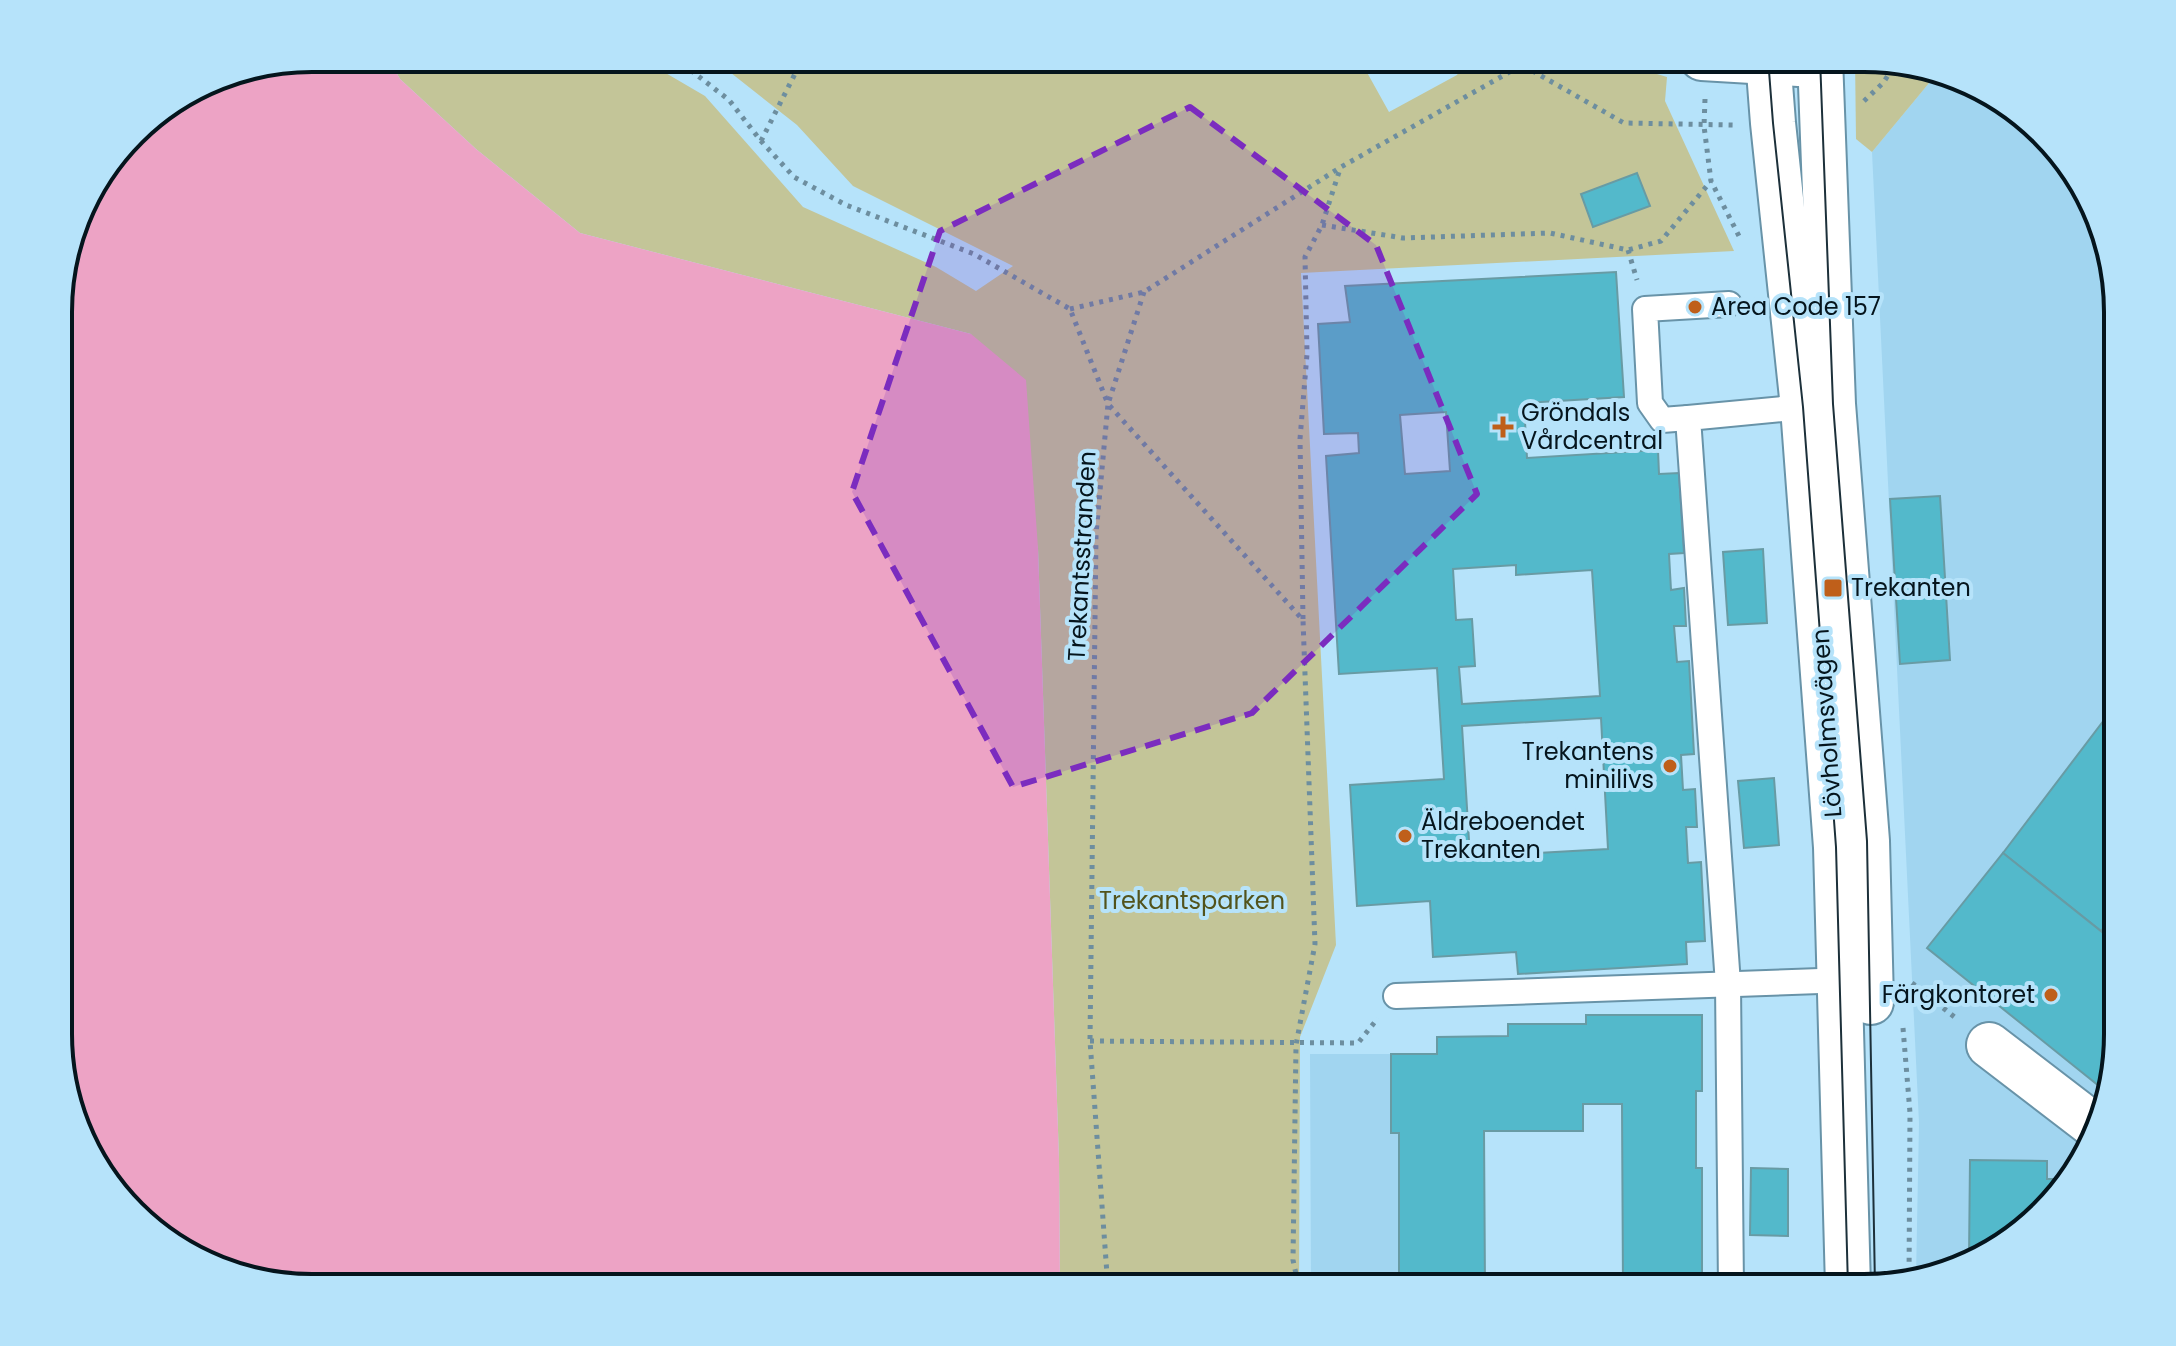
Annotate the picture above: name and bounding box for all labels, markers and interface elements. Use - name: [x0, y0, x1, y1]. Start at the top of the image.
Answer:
- place label: Area Code 157: [1711, 290, 1881, 323]
- marker: Area Code 157: [1686, 298, 1704, 316]
- place label: Gröndals Vårdcentral: [1521, 396, 1663, 457]
- marker: Gröndals Vårdcentral: [1492, 416, 1514, 438]
- street label: Trekantsstranden: [1060, 450, 1103, 662]
- place label: Trekanten: [1851, 571, 1971, 604]
- marker: Trekanten: [1822, 577, 1844, 599]
- street label: Lövholmsvägen: [1803, 628, 1850, 819]
- place label: Trekantens minilivs: [1522, 735, 1654, 796]
- marker: Trekantens minilivs: [1661, 757, 1679, 775]
- place label: Äldreboendet Trekanten: [1421, 805, 1585, 866]
- marker: Äldreboendet Trekanten: [1396, 827, 1414, 845]
- park label: Trekantsparken: [1099, 884, 1285, 917]
- place label: Färgkontoret: [1882, 978, 2035, 1011]
- marker: Färgkontoret: [2042, 986, 2060, 1004]

